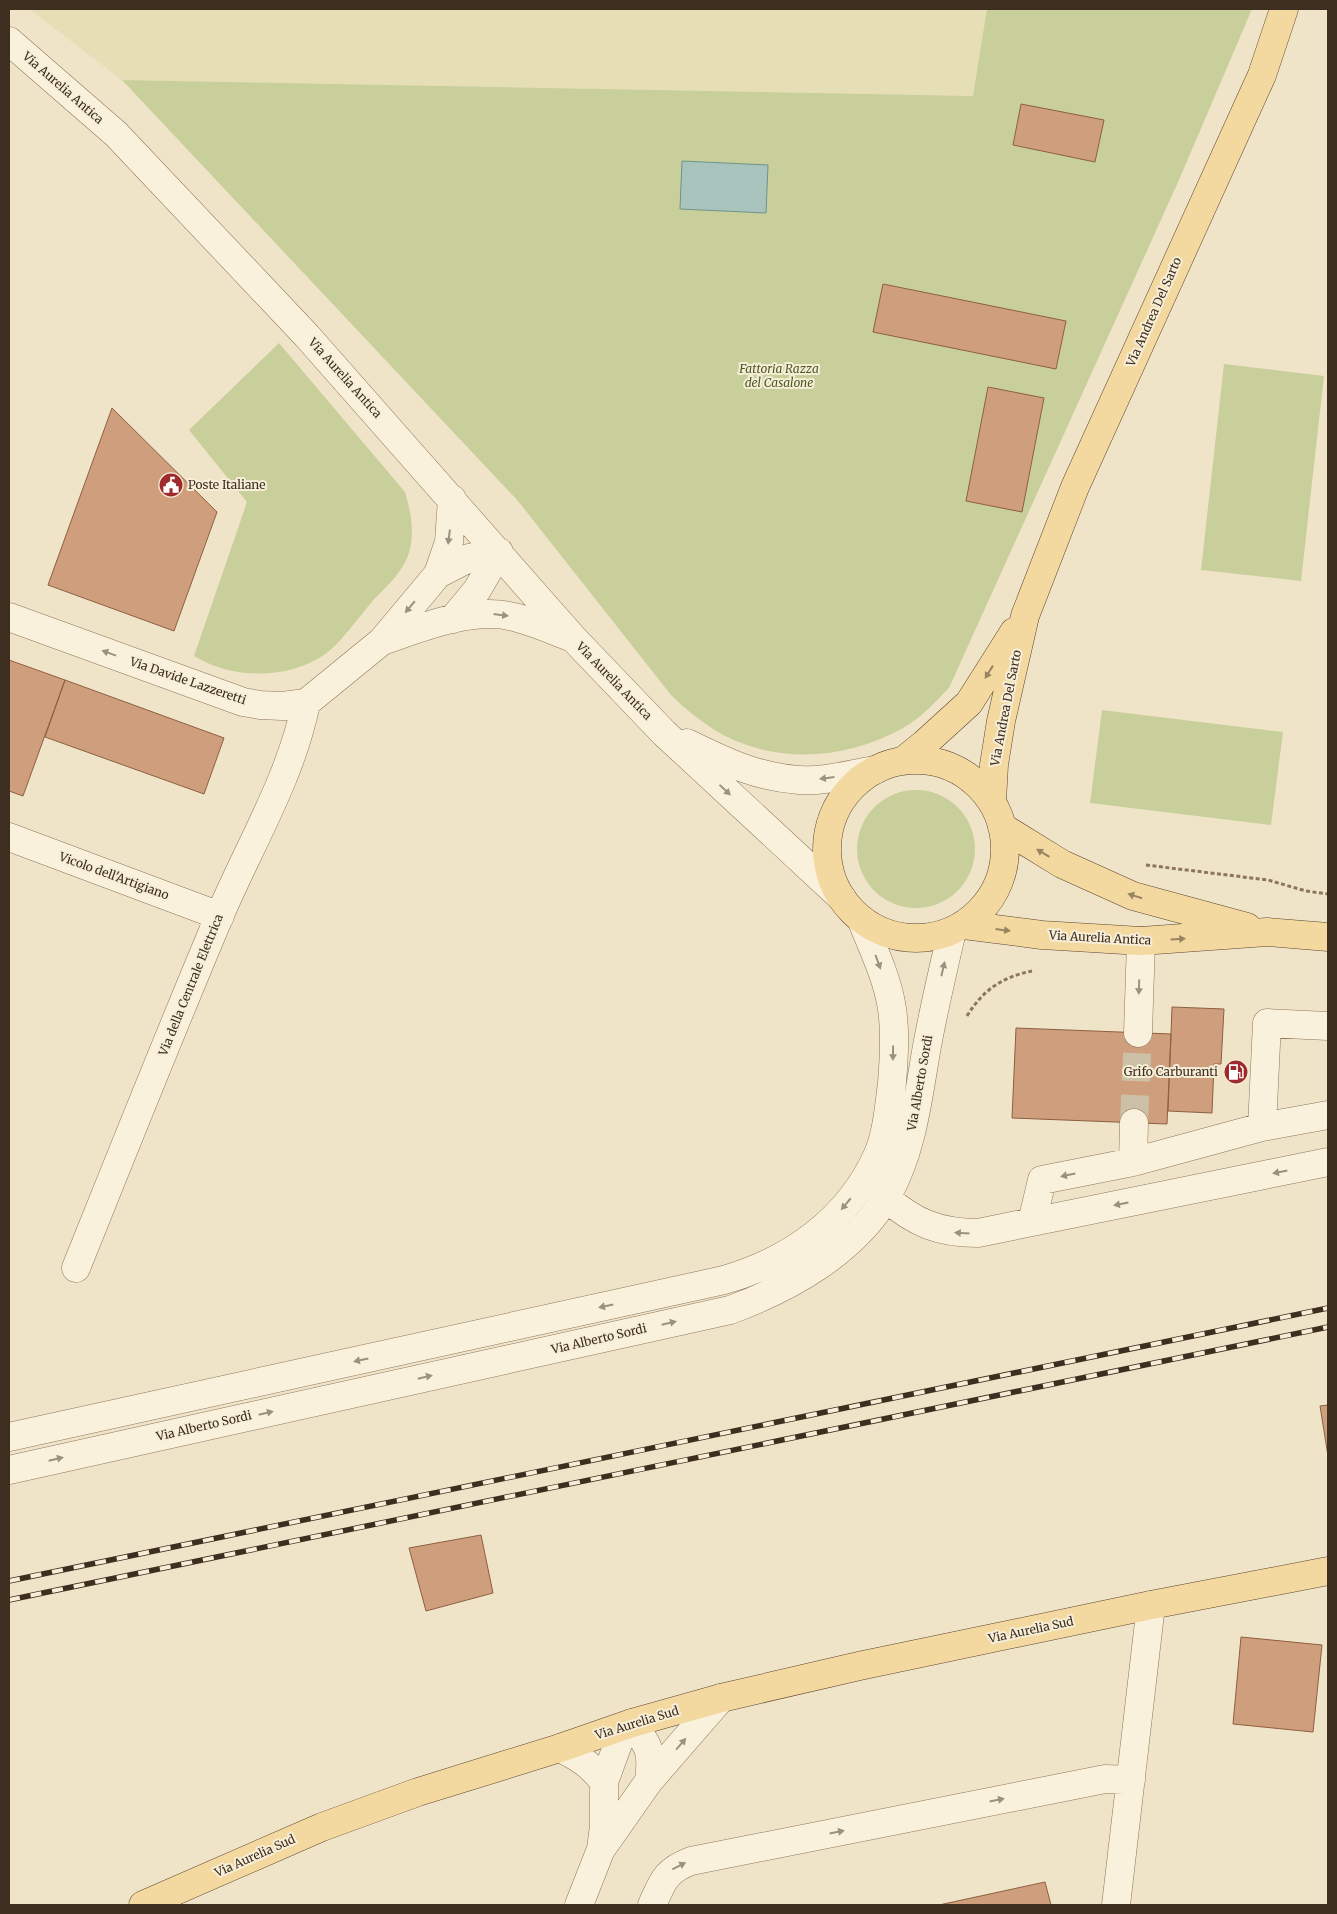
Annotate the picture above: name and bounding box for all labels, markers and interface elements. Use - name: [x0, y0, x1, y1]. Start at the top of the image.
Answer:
- street label: Via Aurelia Antica: [19, 48, 107, 127]
- street label: Via Andrea Del Sarto: [1122, 255, 1184, 370]
- street label: Via Aurelia Antica: [305, 334, 386, 421]
- park label: Fattoria Razza del Casalone: [738, 361, 819, 390]
- public building icon: Poste Italiane: [158, 472, 184, 498]
- place label: Poste Italiane: [188, 477, 266, 492]
- one-way arrow: [445, 529, 453, 545]
- one-way arrow: [404, 600, 415, 613]
- one-way arrow: [493, 611, 509, 619]
- street label: Via Aurelia Antica: [573, 638, 656, 723]
- street label: Via Andrea Del Sarto: [987, 648, 1024, 768]
- one-way arrow: [101, 649, 116, 657]
- street label: Via Davide Lazzeretti: [127, 653, 248, 708]
- one-way arrow: [984, 665, 994, 678]
- one-way arrow: [819, 774, 835, 782]
- one-way arrow: [719, 784, 731, 796]
- street label: Vicolo dell'Artigiano: [56, 848, 171, 902]
- one-way arrow: [1037, 849, 1050, 858]
- one-way arrow: [1128, 892, 1143, 899]
- street label: Via della Centrale Elettrica: [155, 911, 226, 1059]
- one-way arrow: [995, 926, 1011, 934]
- street label: Via Aurelia Antica: [1048, 927, 1152, 948]
- one-way arrow: [1170, 934, 1186, 942]
- one-way arrow: [874, 955, 882, 970]
- one-way arrow: [939, 962, 947, 977]
- one-way arrow: [1135, 979, 1143, 995]
- street label: Via Alberto Sordi: [904, 1034, 935, 1133]
- one-way arrow: [889, 1045, 897, 1061]
- fuel station icon: Grifo Carburanti: [1223, 1059, 1249, 1085]
- place label: Grifo Carburanti: [1124, 1064, 1218, 1079]
- one-way arrow: [1272, 1168, 1288, 1176]
- one-way arrow: [1061, 1171, 1076, 1179]
- one-way arrow: [840, 1197, 851, 1210]
- one-way arrow: [1113, 1200, 1129, 1208]
- one-way arrow: [953, 1228, 969, 1236]
- one-way arrow: [598, 1302, 613, 1310]
- one-way arrow: [661, 1319, 676, 1327]
- street label: Via Alberto Sordi: [549, 1320, 648, 1357]
- one-way arrow: [354, 1356, 369, 1364]
- one-way arrow: [417, 1373, 432, 1381]
- street label: Via Alberto Sordi: [154, 1407, 253, 1444]
- one-way arrow: [259, 1408, 275, 1416]
- one-way arrow: [49, 1455, 64, 1463]
- street label: Via Aurelia Sud: [986, 1613, 1075, 1646]
- street label: Via Aurelia Sud: [592, 1703, 680, 1743]
- one-way arrow: [675, 1738, 686, 1751]
- one-way arrow: [989, 1796, 1004, 1804]
- one-way arrow: [830, 1827, 846, 1835]
- street label: Via Aurelia Sud: [211, 1831, 297, 1880]
- one-way arrow: [672, 1862, 686, 1870]

